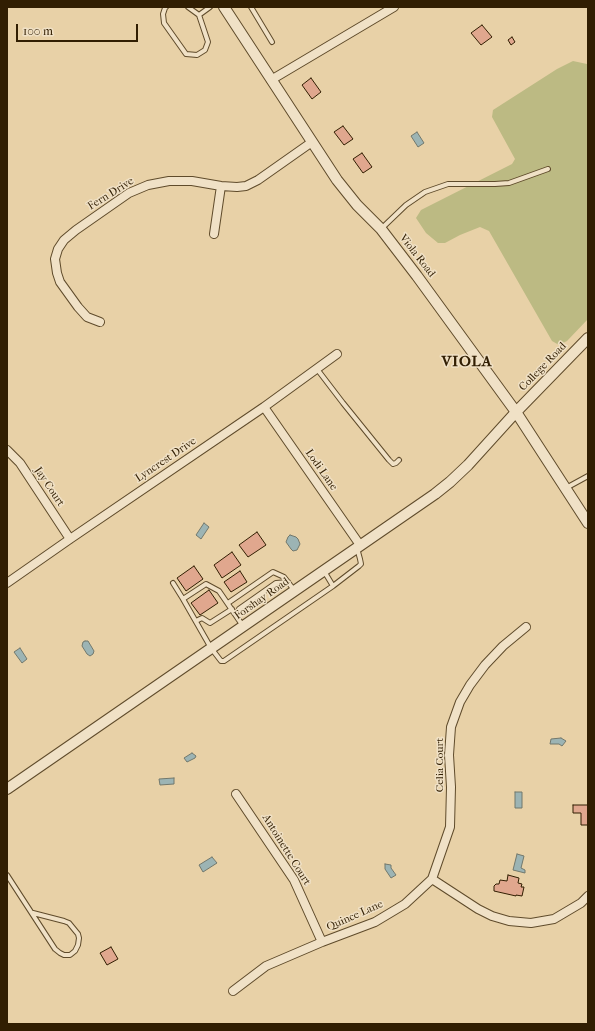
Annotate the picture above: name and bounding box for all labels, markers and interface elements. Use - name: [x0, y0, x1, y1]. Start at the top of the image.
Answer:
- scale bar: [18, 16, 140, 42]
- text: 100 m: [23, 24, 53, 38]
- street label: Fern Drive: [86, 175, 136, 213]
- street label: Viola Road: [396, 232, 438, 280]
- street label: College Road: [517, 340, 569, 394]
- district label: VIOLA: [441, 353, 493, 371]
- street label: Lyncrest Drive: [133, 435, 199, 485]
- street label: Lodi Lane: [302, 447, 340, 493]
- street label: Jay Court: [31, 465, 67, 509]
- street label: Forshay Road: [232, 575, 292, 623]
- street label: Celia Court: [433, 738, 447, 792]
- street label: Antoinette Court: [259, 812, 313, 888]
- street label: Quince Lane: [325, 898, 385, 934]

